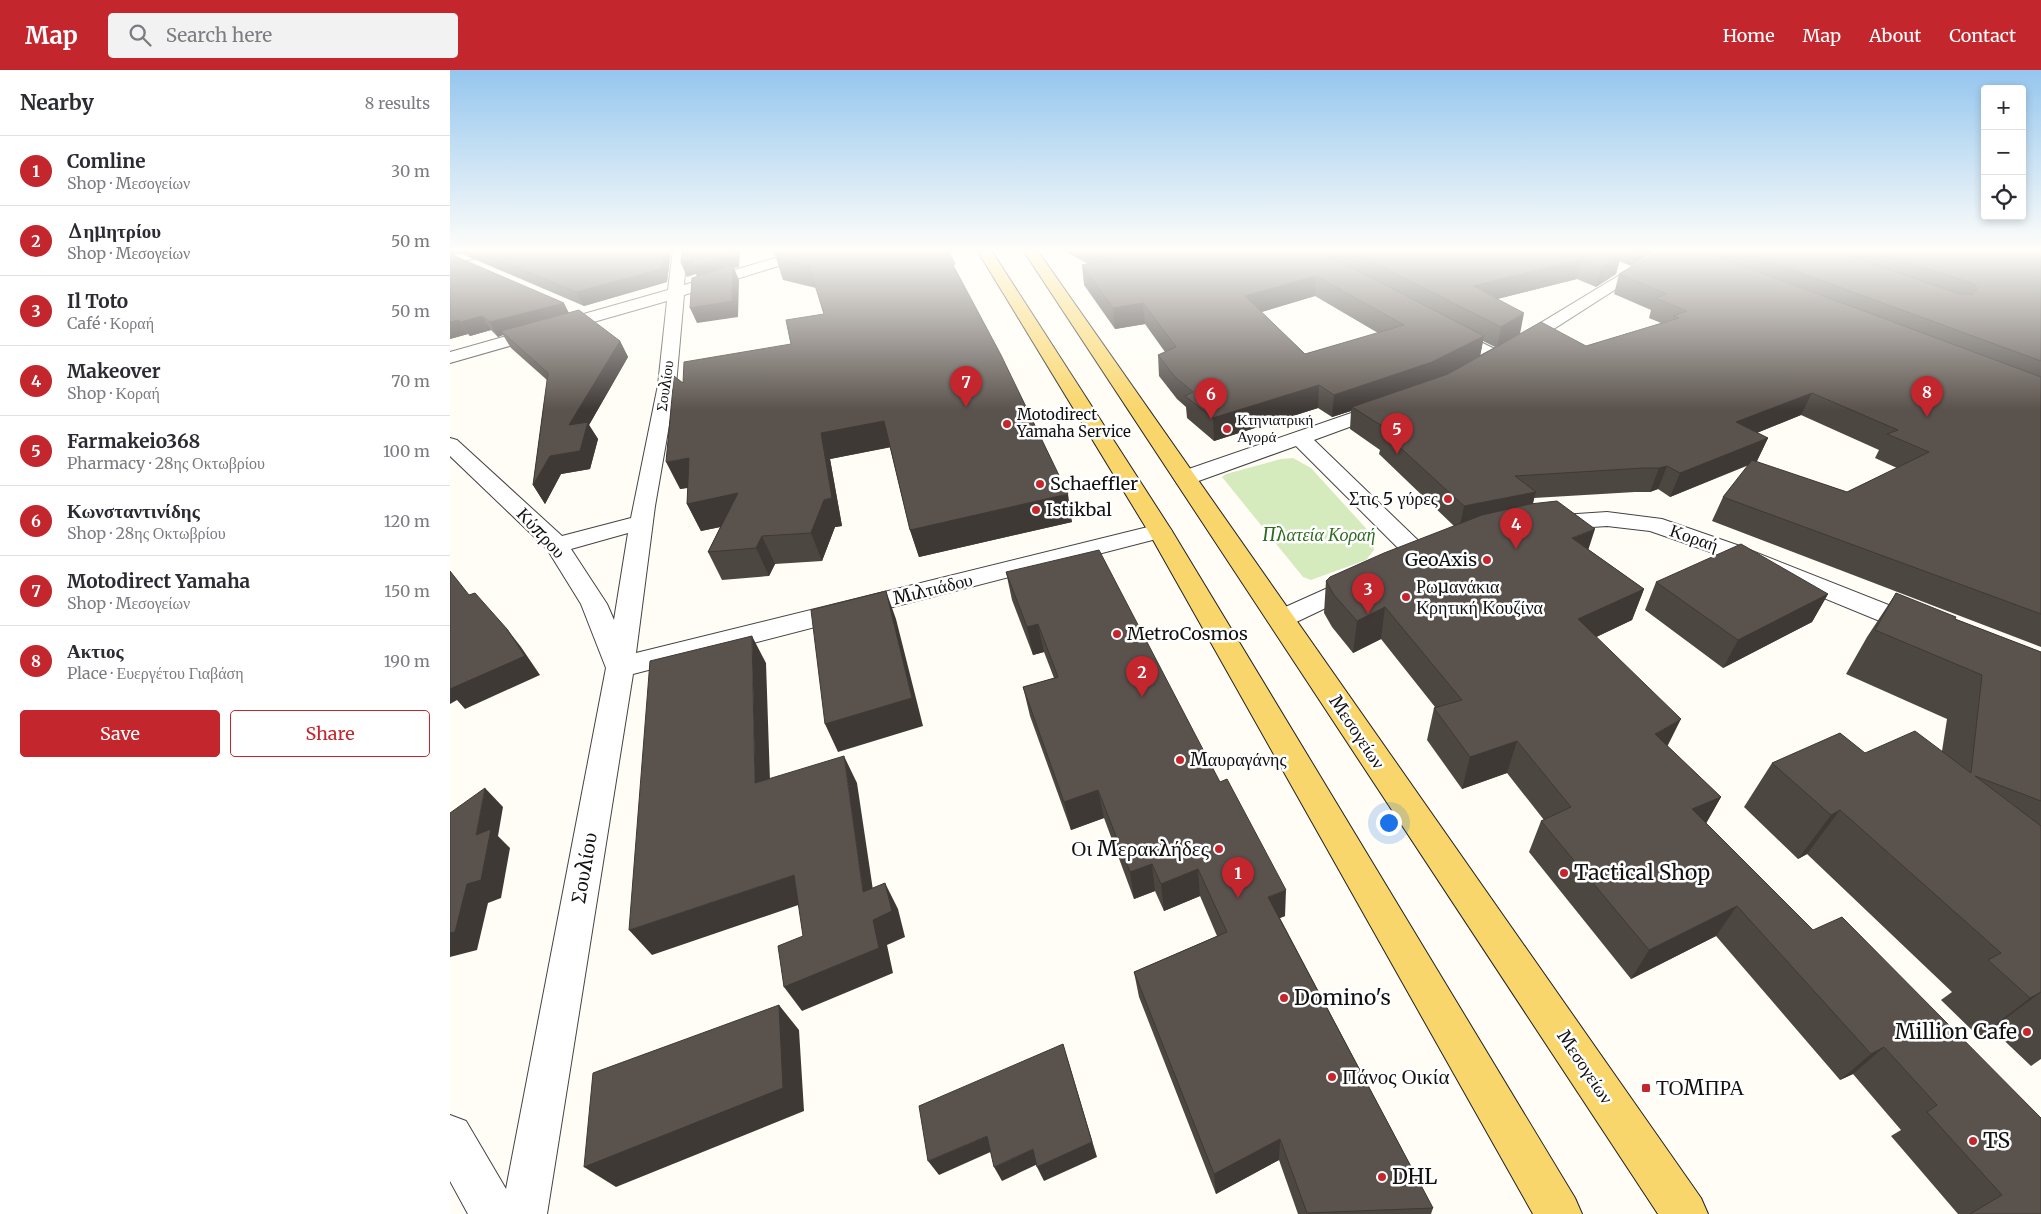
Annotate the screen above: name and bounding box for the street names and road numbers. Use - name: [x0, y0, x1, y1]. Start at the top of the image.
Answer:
- street label: Σουλίου: [652, 359, 677, 413]
- street label: Κύπρου: [512, 502, 571, 563]
- street label: Κοραή: [1667, 519, 1721, 557]
- street label: Μιλτιάδου: [891, 568, 975, 609]
- street label: Μεσογείων: [1324, 690, 1390, 773]
- street label: Σουλίου: [564, 830, 603, 906]
- street label: Μεσογείων: [1552, 1025, 1618, 1108]

